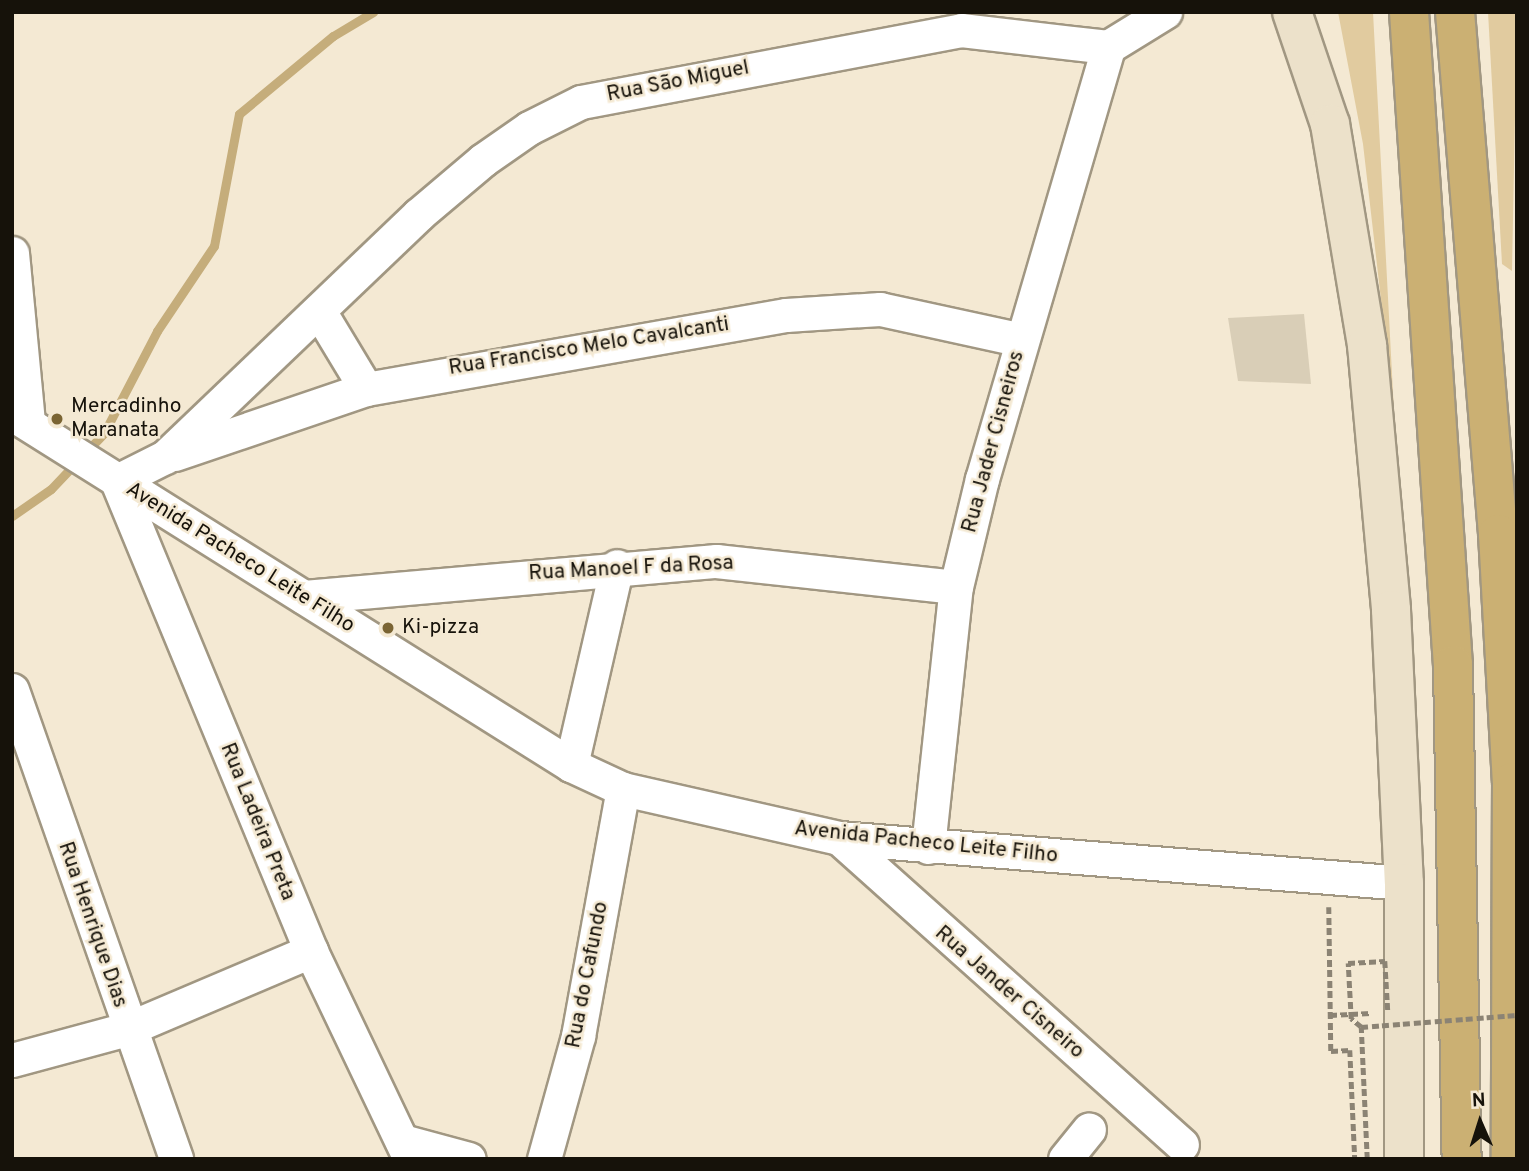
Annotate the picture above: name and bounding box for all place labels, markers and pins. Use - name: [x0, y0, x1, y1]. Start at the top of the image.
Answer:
- place label: Mercadinho Maranata: [71, 394, 182, 444]
- marker: Mercadinho Maranata: [49, 411, 65, 427]
- place label: Ki-pizza: [402, 615, 479, 641]
- marker: Ki-pizza: [380, 620, 396, 636]

